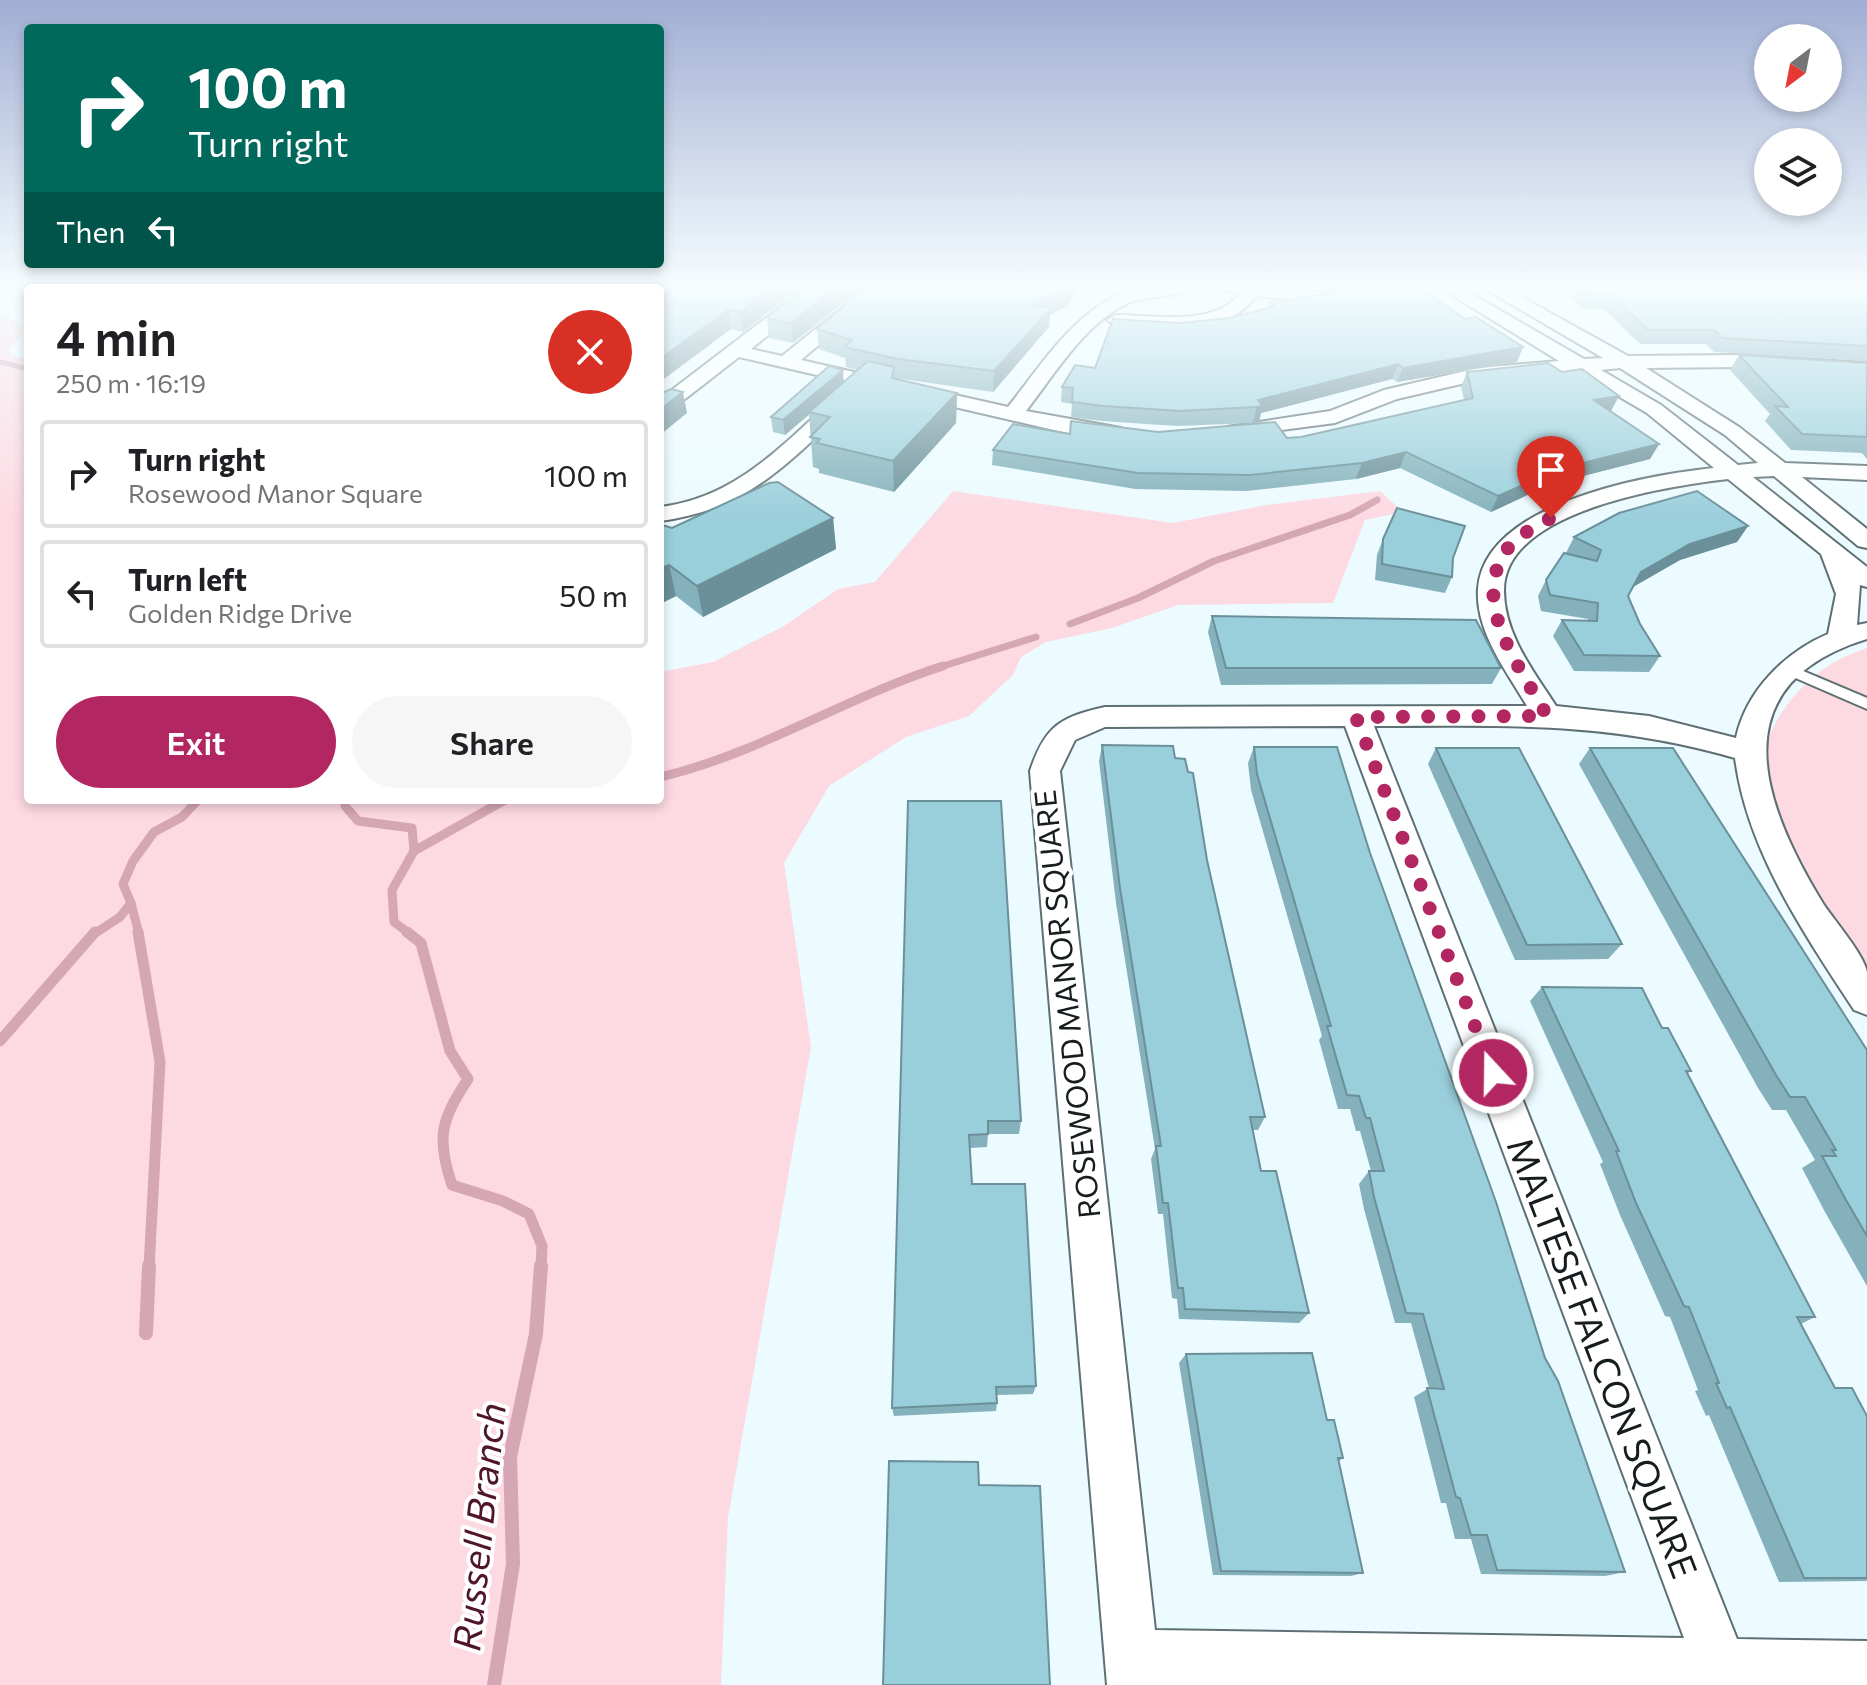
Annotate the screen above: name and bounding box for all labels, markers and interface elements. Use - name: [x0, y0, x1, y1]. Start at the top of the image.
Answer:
- north arrow: [1754, 24, 1842, 112]
- map controls: [1754, 24, 1842, 216]
- text: 100 m: [188, 51, 347, 120]
- icon: right: [56, 56, 160, 160]
- text: Turn right: [188, 120, 349, 164]
- button: layers: [1754, 128, 1842, 216]
- icon: left: [141, 208, 185, 252]
- text: Then: [56, 212, 125, 249]
- text: 4 min: [56, 307, 177, 366]
- button: close: [548, 310, 632, 394]
- text: 250 m · 16:19: [56, 367, 206, 398]
- pin: [1517, 436, 1585, 518]
- text: Turn right: [128, 440, 265, 477]
- icon: arrive: [1529, 448, 1573, 492]
- icon: right: [60, 452, 104, 496]
- text: 100 m: [544, 456, 628, 493]
- text: Rosewood Manor Square: [128, 477, 423, 508]
- text: Turn left: [128, 560, 247, 597]
- icon: left: [60, 572, 104, 616]
- text: 50 m: [559, 576, 628, 613]
- text: Golden Ridge Drive: [128, 597, 352, 628]
- button: Exit: [56, 696, 336, 788]
- button: Share: [352, 696, 632, 788]
- street label: ROSEWOOD MANOR SQUARE: [1025, 788, 1106, 1220]
- position arrow: [1451, 1031, 1535, 1115]
- street label: MALTESE FALCON SQUARE: [1499, 1131, 1708, 1584]
- water label: Russell Branch: [441, 1400, 514, 1653]

